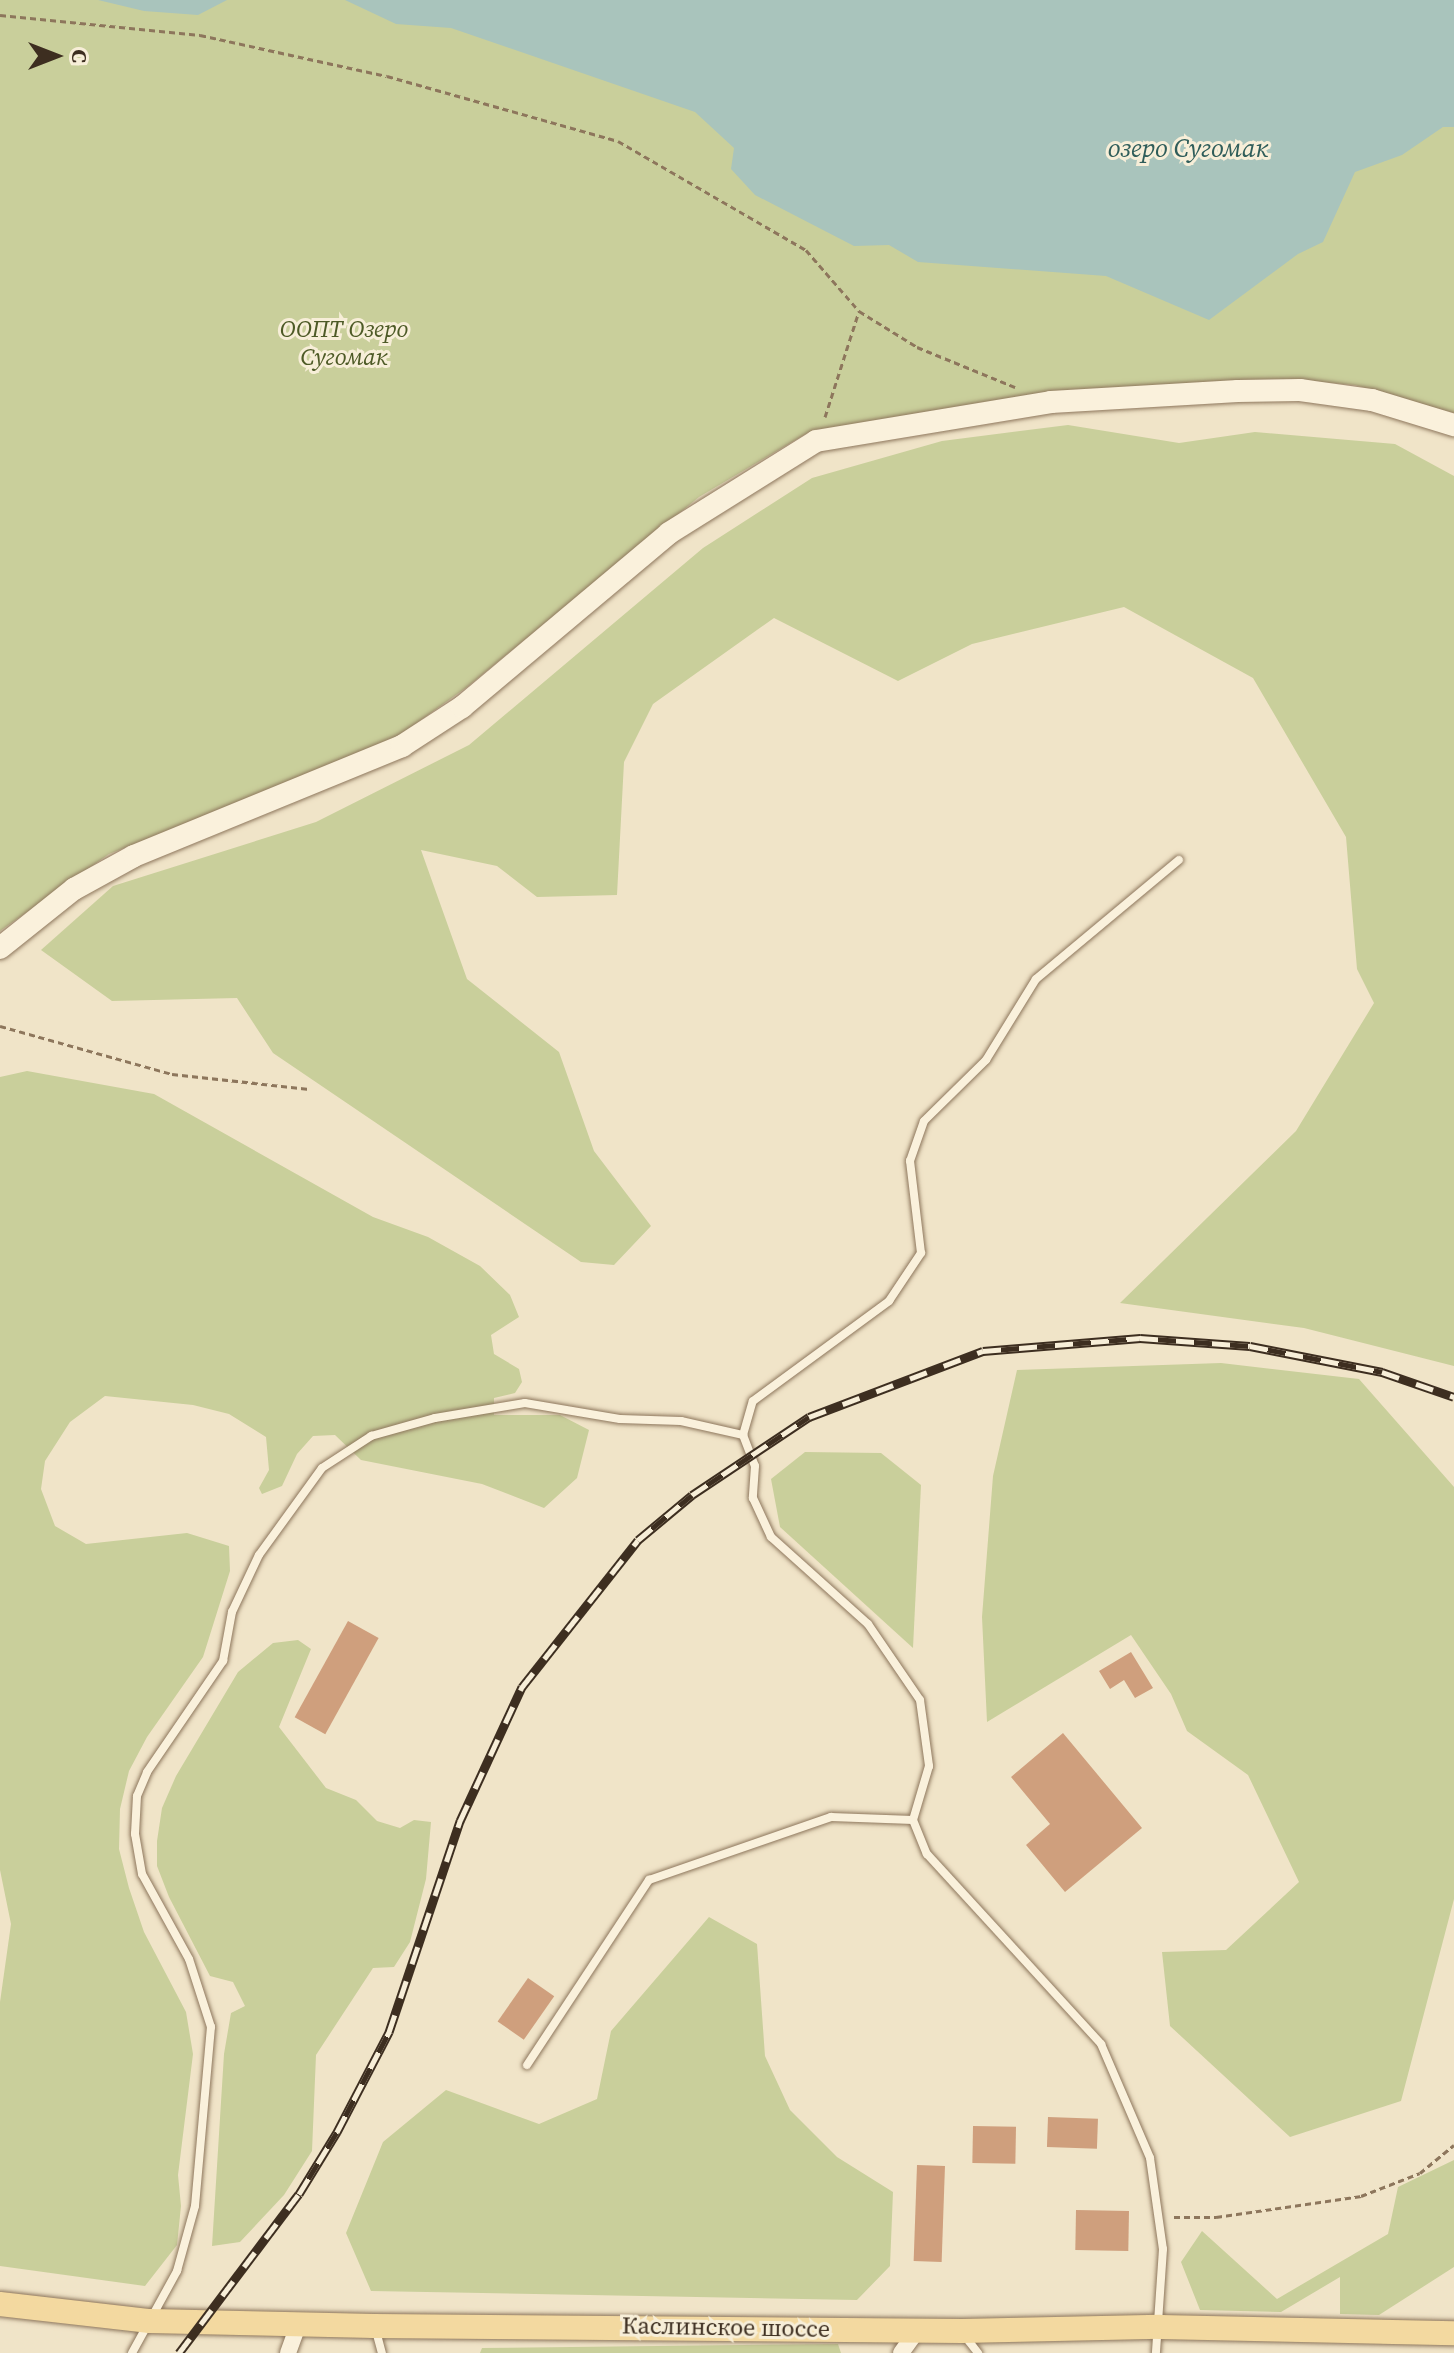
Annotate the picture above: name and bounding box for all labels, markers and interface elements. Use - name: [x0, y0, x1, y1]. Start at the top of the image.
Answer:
- north arrow: [16, 16, 96, 96]
- text: С: [65, 49, 95, 63]
- water label: озеро Сугомак: [1108, 133, 1268, 165]
- park label: ООПТ Озеро Сугомак: [280, 315, 408, 371]
- street label: Каслинское шоссе: [622, 2311, 830, 2343]

